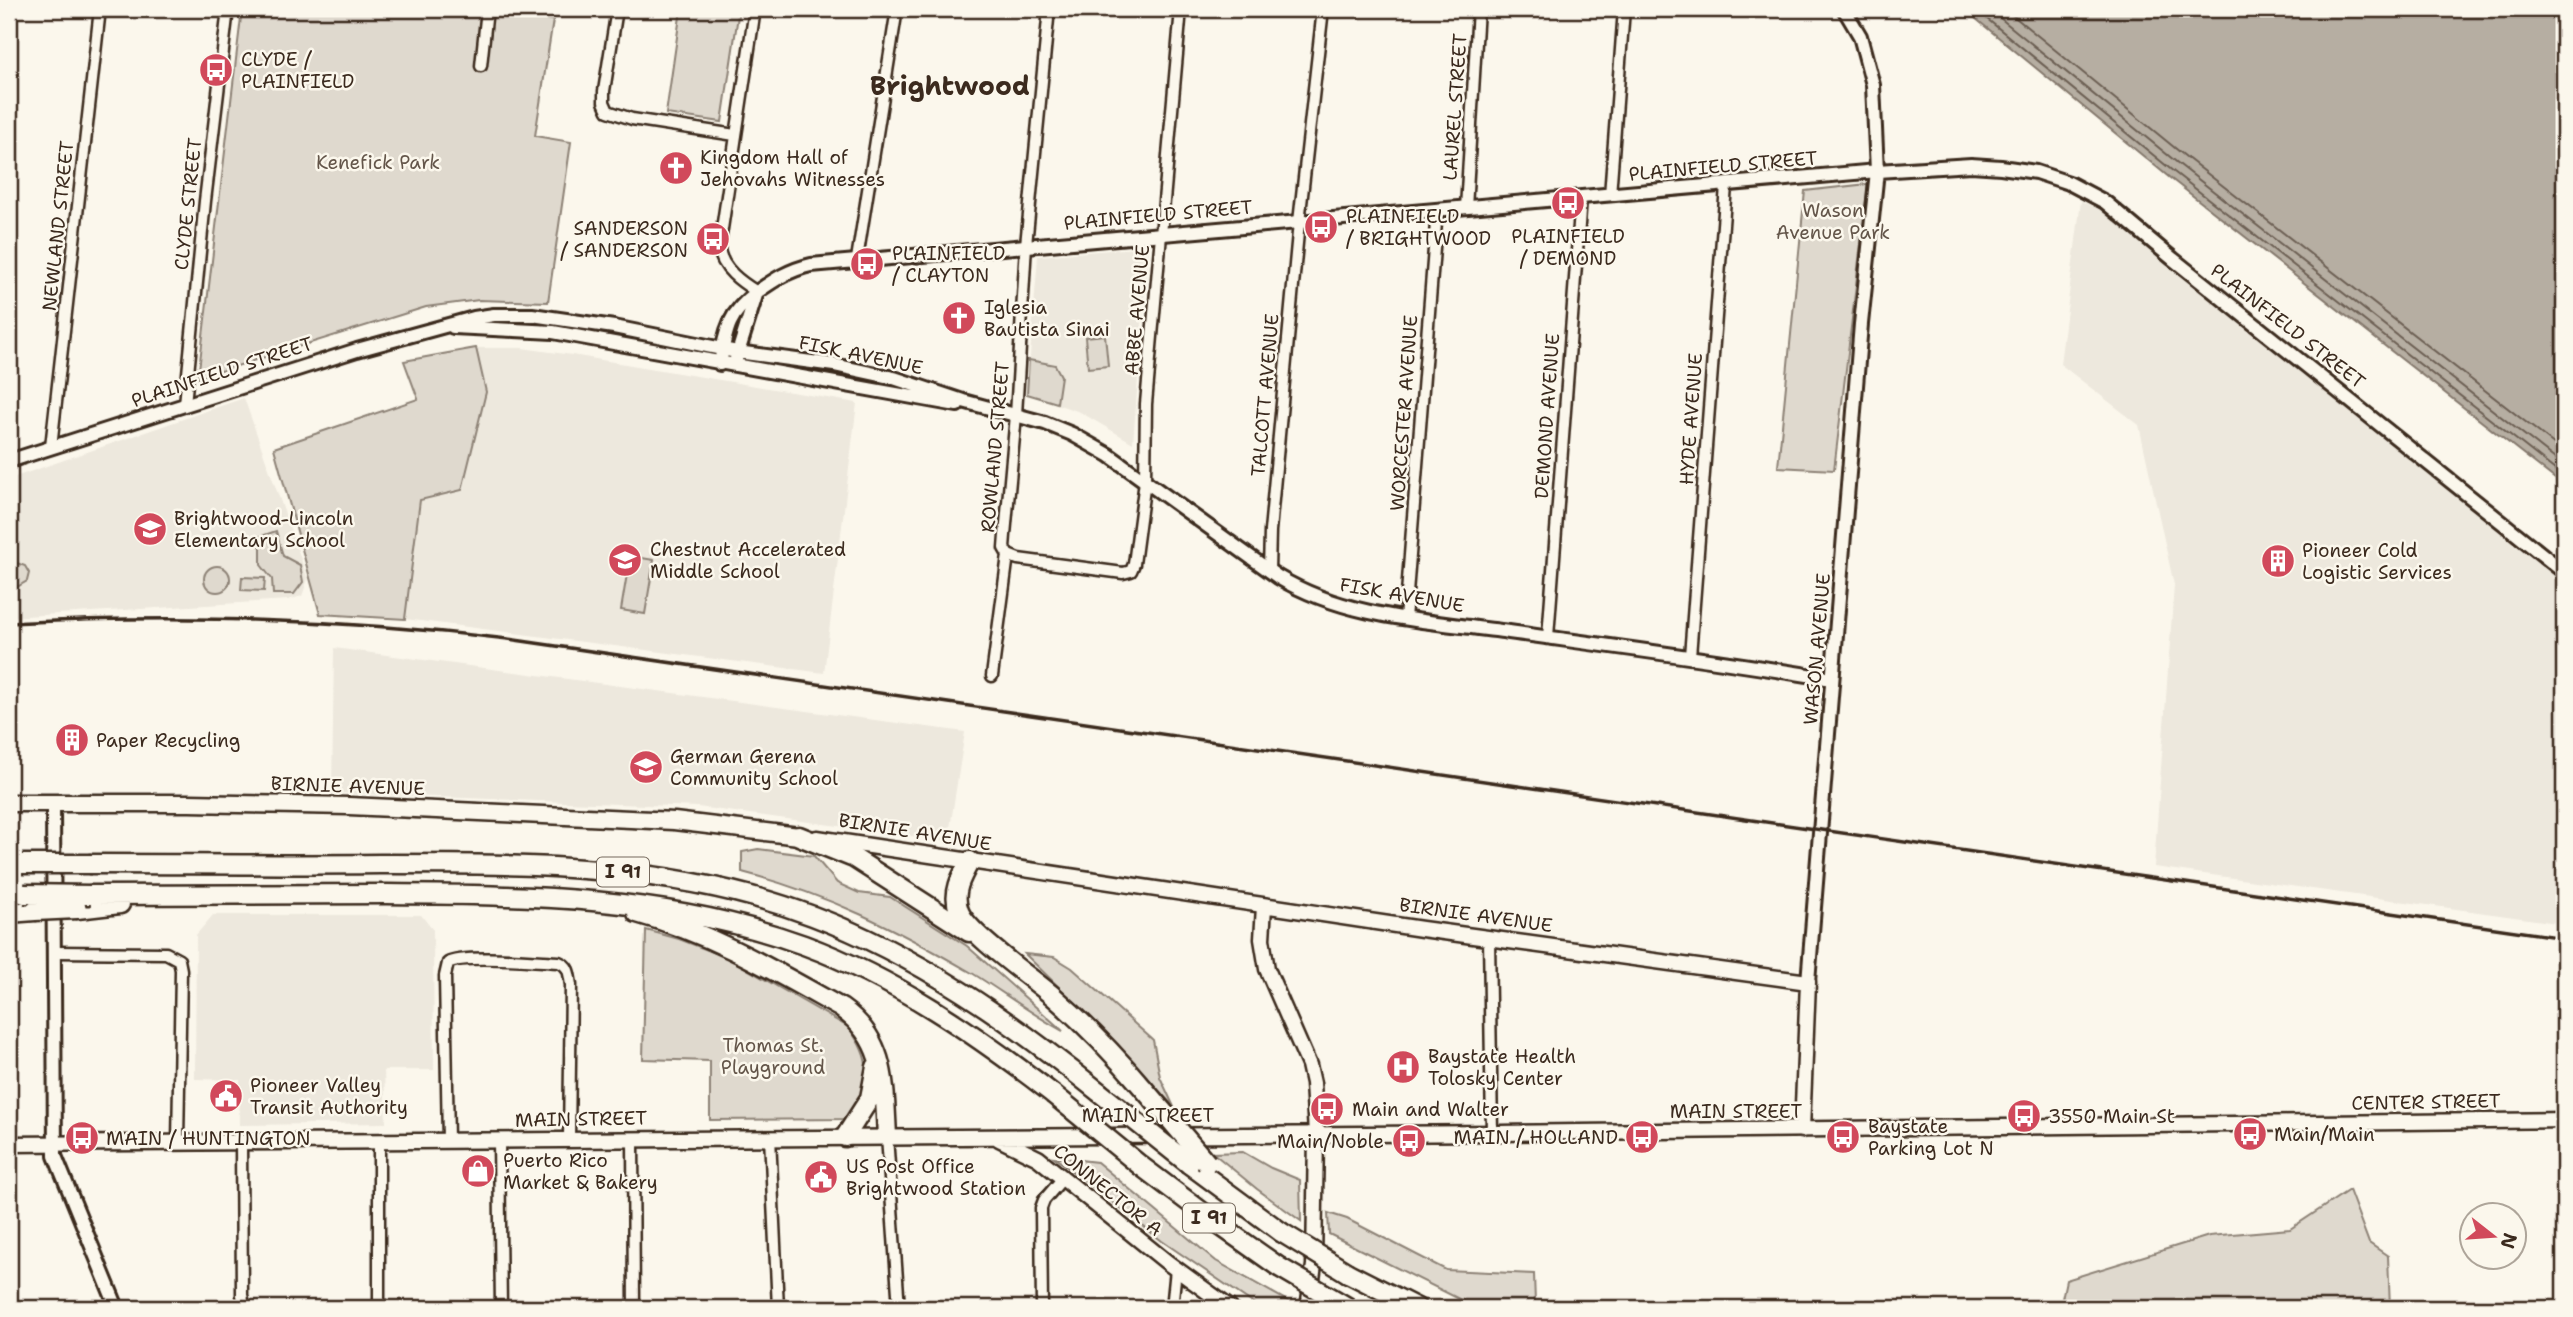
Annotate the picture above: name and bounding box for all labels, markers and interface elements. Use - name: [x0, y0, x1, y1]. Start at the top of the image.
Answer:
- street label: LAUREL STREET: [1437, 32, 1473, 181]
- place label: CLYDE / PLAINFIELD: [241, 47, 354, 94]
- bus stop icon: CLYDE / PLAINFIELD: [197, 51, 235, 89]
- district label: Brightwood: [870, 68, 1030, 103]
- street label: CLYDE STREET: [169, 136, 207, 271]
- street label: NEWLAND STREET: [37, 139, 79, 312]
- place label: Kingdom Hall of Jehovahs Witnesses: [700, 145, 885, 192]
- street label: PLAINFIELD STREET: [1628, 145, 1819, 187]
- church icon: Kingdom Hall of Jehovahs Witnesses: [657, 149, 695, 187]
- park label: Kenefick Park: [316, 150, 440, 175]
- bus stop icon: PLAINFIELD / DEMOND: [1549, 184, 1587, 222]
- street label: PLAINFIELD STREET: [1063, 194, 1254, 236]
- park label: Wason Avenue Park: [1776, 198, 1890, 245]
- place label: PLAINFIELD / BRIGHTWOOD: [1346, 204, 1491, 251]
- bus stop icon: PLAINFIELD / BRIGHTWOOD: [1302, 208, 1340, 246]
- place label: SANDERSON / SANDERSON: [560, 216, 688, 263]
- bus stop icon: SANDERSON / SANDERSON: [694, 220, 732, 258]
- place label: PLAINFIELD / DEMOND: [1511, 224, 1625, 271]
- place label: PLAINFIELD / CLAYTON: [892, 241, 1005, 288]
- street label: ABBE AVENUE: [1119, 243, 1155, 377]
- bus stop icon: PLAINFIELD / CLAYTON: [848, 245, 886, 283]
- street label: PLAINFIELD STREET: [2206, 258, 2371, 394]
- place label: Iglesia Bautista Sinai: [984, 295, 1110, 342]
- church icon: Iglesia Bautista Sinai: [940, 299, 978, 337]
- street label: TALCOTT AVENUE: [1245, 312, 1285, 478]
- street label: WORCESTER AVENUE: [1385, 314, 1423, 512]
- street label: FISK AVENUE: [797, 330, 925, 380]
- street label: PLAINFIELD STREET: [128, 331, 316, 413]
- street label: DEMOND AVENUE: [1529, 332, 1565, 500]
- street label: HYDE AVENUE: [1674, 352, 1708, 486]
- street label: ROWLAND STREET: [975, 360, 1015, 534]
- place label: Brightwood-Lincoln Elementary School: [174, 506, 353, 553]
- school or university icon: Brightwood-Lincoln Elementary School: [131, 510, 169, 548]
- place label: Chestnut Accelerated Middle School: [650, 537, 846, 584]
- place label: Pioneer Cold Logistic Services: [2302, 538, 2452, 585]
- school or university icon: Chestnut Accelerated Middle School: [606, 541, 644, 579]
- building icon: Pioneer Cold Logistic Services: [2259, 542, 2297, 580]
- street label: FISK AVENUE: [1338, 572, 1466, 618]
- street label: WASON AVENUE: [1798, 572, 1836, 726]
- building icon: Paper Recycling: [53, 721, 91, 759]
- place label: Paper Recycling: [96, 728, 240, 753]
- place label: German Gerena Community School: [670, 744, 838, 791]
- school or university icon: German Gerena Community School: [627, 748, 665, 786]
- street label: BIRNIE AVENUE: [270, 771, 426, 801]
- street label: BIRNIE AVENUE: [837, 808, 993, 856]
- road number: I 91: [597, 858, 649, 886]
- street label: BIRNIE AVENUE: [1398, 892, 1554, 938]
- park label: Thomas St. Playground: [721, 1033, 825, 1080]
- place label: Baystate Health Tolosky Center: [1428, 1044, 1576, 1091]
- hospital icon: Baystate Health Tolosky Center: [1384, 1048, 1422, 1086]
- place label: Pioneer Valley Transit Authority: [250, 1073, 408, 1120]
- public building icon: Pioneer Valley Transit Authority: [207, 1077, 245, 1115]
- street label: CENTER STREET: [2351, 1088, 2501, 1116]
- bus stop icon: Main and Walter: [1308, 1090, 1346, 1128]
- place label: Main and Walter: [1352, 1097, 1509, 1122]
- bus stop icon: 3550 Main St: [2005, 1097, 2043, 1135]
- street label: MAIN STREET: [1670, 1099, 1802, 1124]
- street label: MAIN STREET: [1082, 1103, 1214, 1128]
- place label: 3550 Main St: [2048, 1104, 2175, 1129]
- street label: MAIN STREET: [515, 1105, 648, 1133]
- place label: Baystate Parking Lot N: [1868, 1114, 1994, 1161]
- bus stop icon: Main/Main: [2231, 1115, 2269, 1153]
- bus stop icon: MAIN / HOLLAND: [1623, 1118, 1661, 1156]
- bus stop icon: Baystate Parking Lot N: [1824, 1118, 1862, 1156]
- bus stop icon: MAIN / HUNTINGTON: [63, 1119, 101, 1157]
- bus stop icon: Main/Noble: [1390, 1122, 1428, 1160]
- place label: Main/Main: [2274, 1122, 2375, 1147]
- place label: MAIN / HOLLAND: [1454, 1125, 1618, 1150]
- place label: MAIN / HUNTINGTON: [106, 1126, 311, 1151]
- place label: Main/Noble: [1277, 1129, 1384, 1154]
- street label: CONNECTOR A: [1048, 1138, 1168, 1242]
- place label: Puerto Rico Market & Bakery: [503, 1148, 658, 1195]
- shop icon: Puerto Rico Market & Bakery: [459, 1152, 497, 1190]
- place label: US Post Office Brightwood Station: [846, 1154, 1026, 1201]
- public building icon: US Post Office Brightwood Station: [802, 1158, 840, 1196]
- north arrow: [2458, 1202, 2528, 1272]
- road number: I 91: [1183, 1204, 1235, 1232]
- text: N: [2495, 1230, 2523, 1252]

